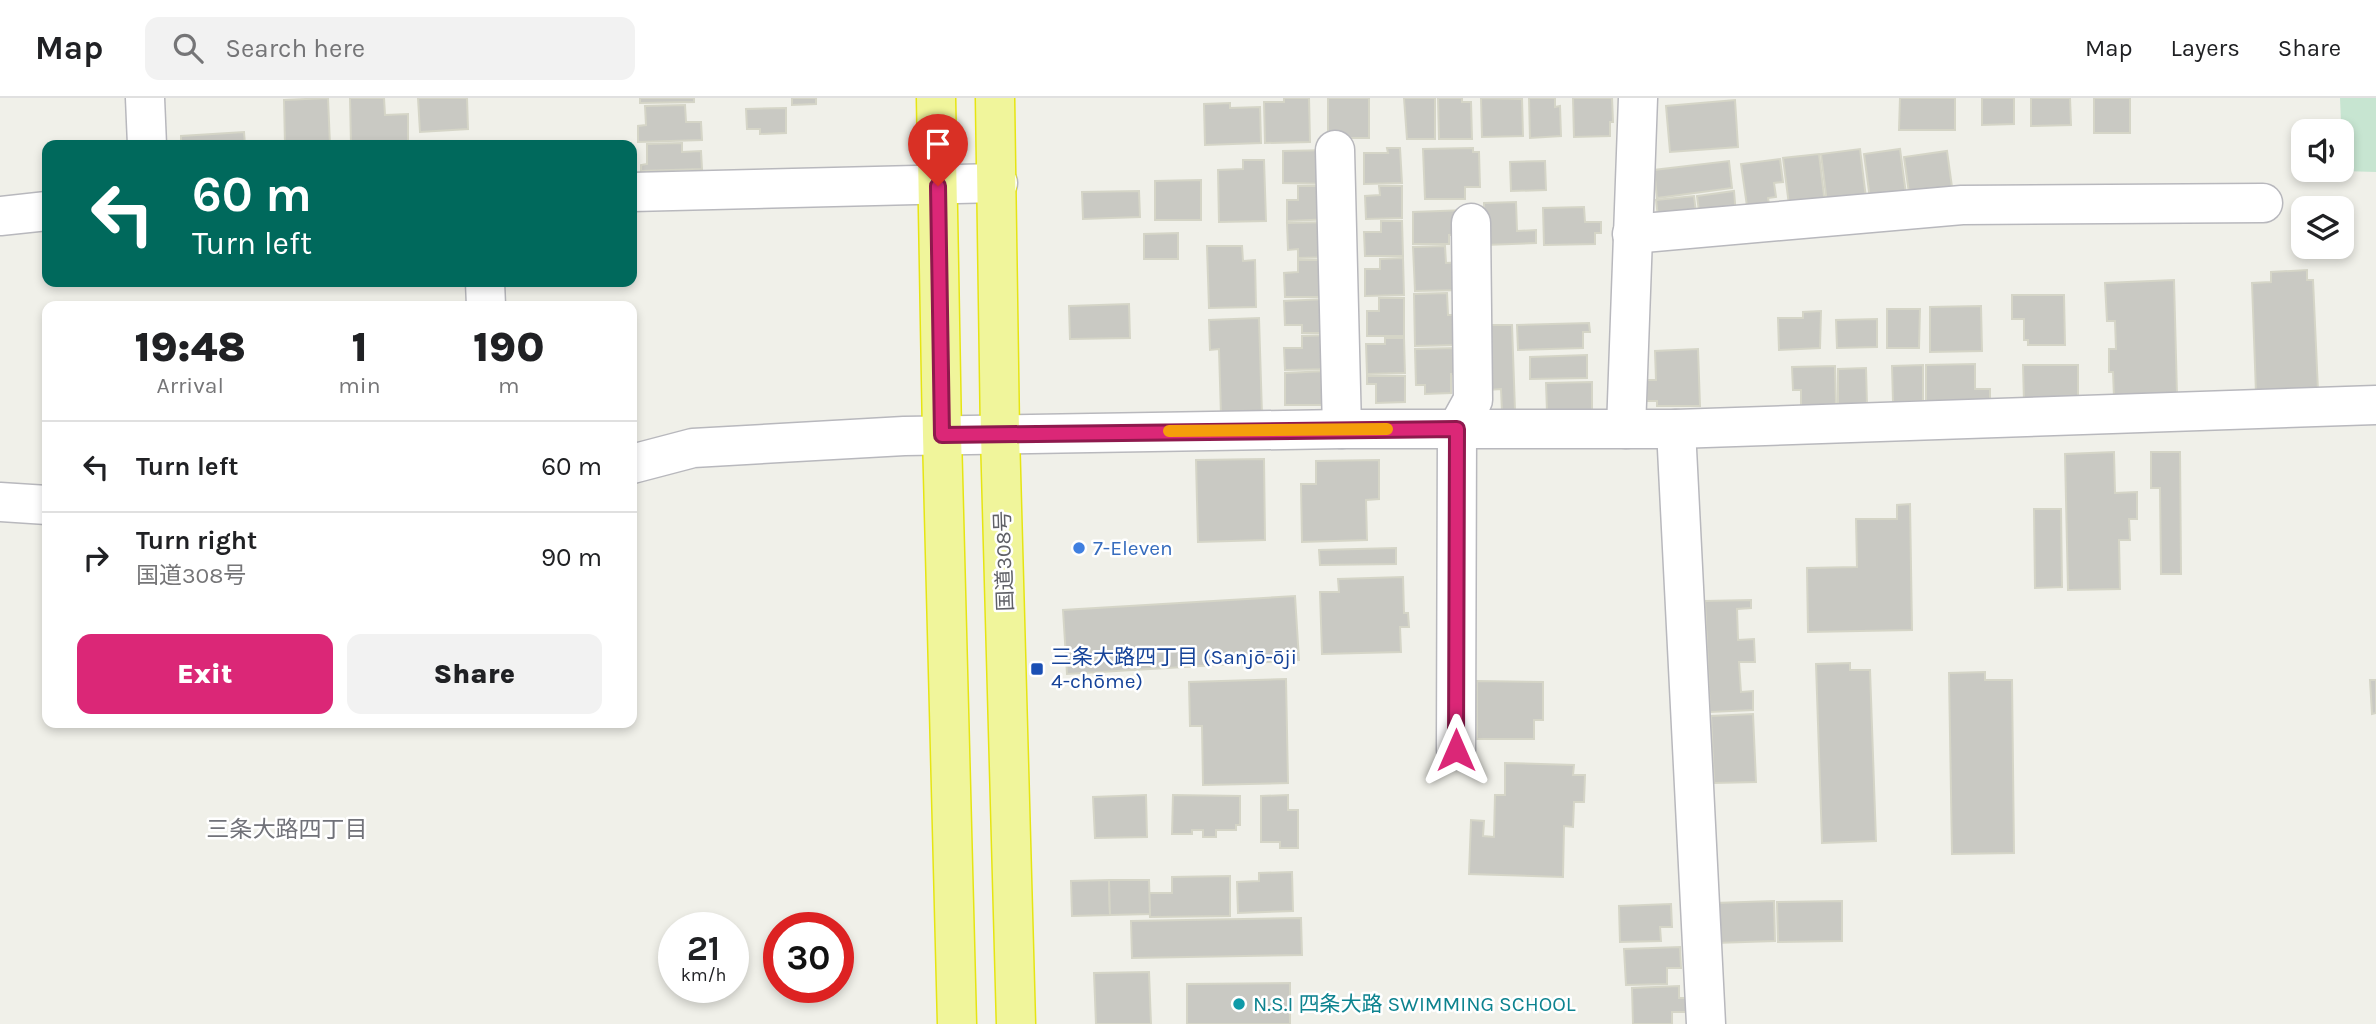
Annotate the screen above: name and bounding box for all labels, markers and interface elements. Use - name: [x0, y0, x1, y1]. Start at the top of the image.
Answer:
- search box: [145, 17, 635, 80]
- text: Map: [35, 29, 103, 67]
- icon: search: [169, 29, 207, 67]
- text: Search here: [225, 33, 365, 64]
- text: Map: [2085, 34, 2133, 62]
- text: Layers: [2171, 34, 2240, 62]
- text: Share: [2278, 34, 2341, 62]
- pin: [908, 114, 968, 186]
- map controls: [2291, 119, 2354, 259]
- button: sound: [2291, 119, 2354, 182]
- icon: arrive: [919, 125, 957, 163]
- text: 60 m: [192, 166, 312, 223]
- icon: left: [77, 168, 168, 259]
- button: layers: [2291, 196, 2354, 259]
- text: Turn left: [192, 225, 312, 262]
- text: 19:48: [135, 322, 246, 372]
- text: 1: [351, 322, 368, 372]
- text: 190: [473, 322, 544, 372]
- text: Arrival: [156, 372, 224, 399]
- text: min: [338, 372, 381, 399]
- text: m: [498, 372, 520, 399]
- icon: left: [77, 448, 115, 486]
- text: Turn left: [136, 451, 238, 482]
- text: 60 m: [541, 451, 602, 482]
- street label: 国道308号: [990, 510, 1018, 612]
- text: Turn right: [136, 525, 257, 556]
- place label: 7-Eleven: [1093, 536, 1173, 560]
- icon: right: [77, 539, 115, 577]
- marker: 7-Eleven: [1071, 540, 1087, 556]
- text: 90 m: [541, 542, 602, 573]
- text: 国道308号: [136, 562, 246, 589]
- button: Exit: [77, 634, 333, 714]
- button: Share: [347, 634, 602, 714]
- place label: 三条大路四丁目 (Sanjō-ōji 4-chōme): [1051, 645, 1297, 693]
- marker: 三条大路四丁目 (Sanjō-ōji 4-chōme): [1029, 661, 1045, 677]
- position arrow: [1419, 713, 1493, 787]
- district label: 三条大路四丁目: [207, 816, 368, 843]
- speed limit sign: 30: [763, 912, 854, 1003]
- text: 21: [687, 928, 720, 969]
- text: km/h: [681, 964, 726, 986]
- place label: N.S.I 四条大路 SWIMMING SCHOOL: [1253, 992, 1576, 1016]
- marker: N.S.I 四条大路 SWIMMING SCHOOL: [1231, 996, 1247, 1012]

